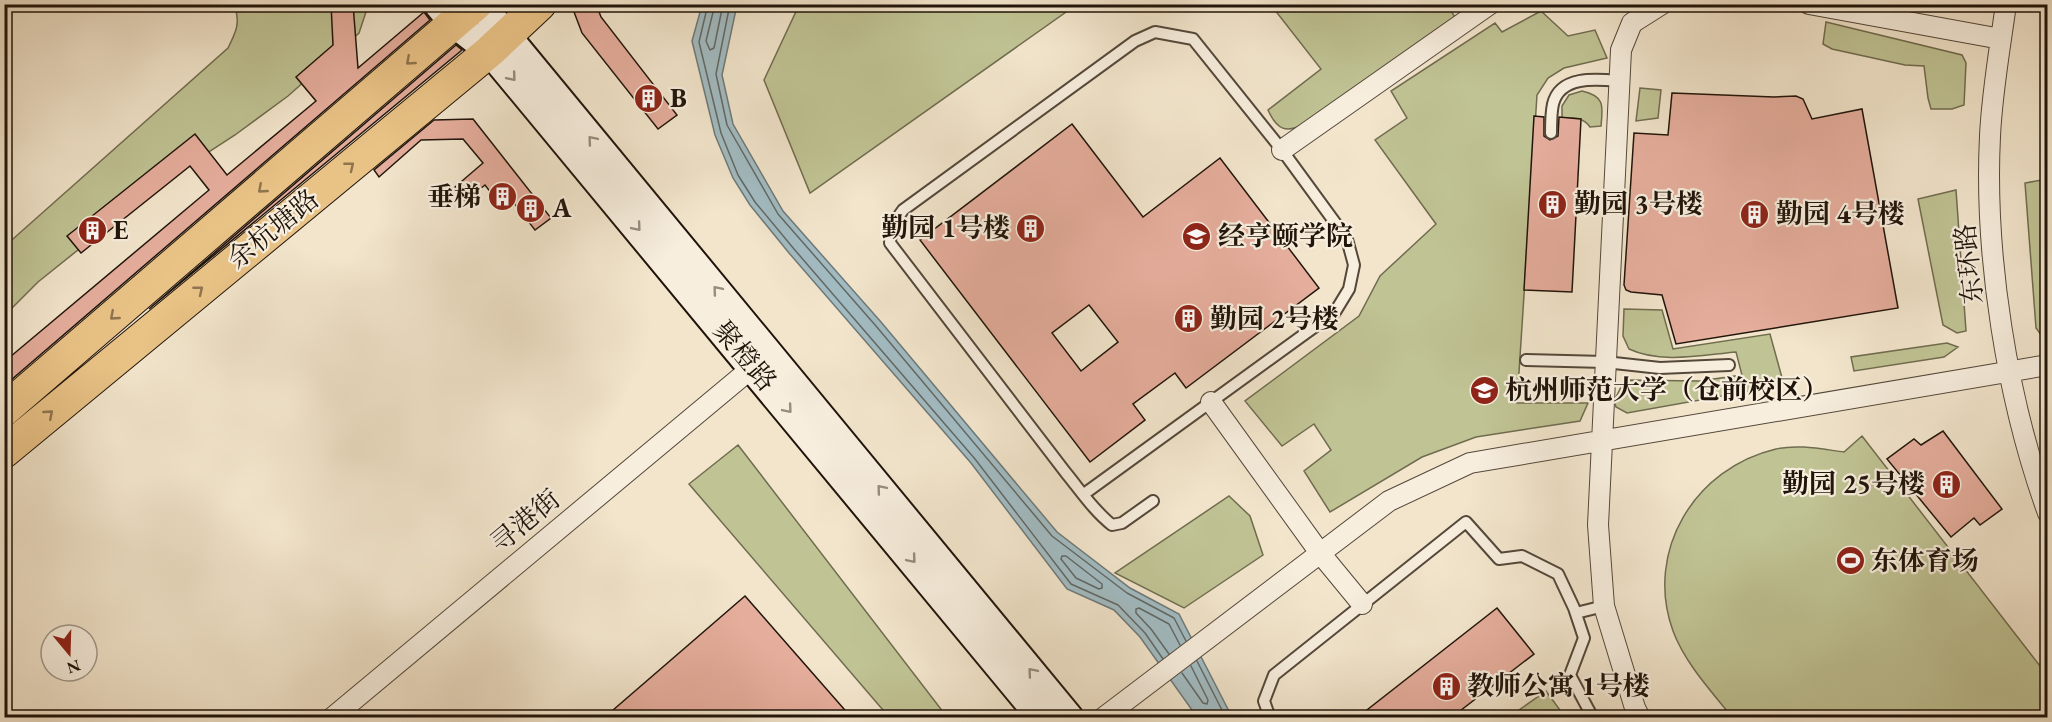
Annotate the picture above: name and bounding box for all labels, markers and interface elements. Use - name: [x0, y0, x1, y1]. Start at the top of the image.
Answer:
- one-way arrow: [406, 54, 417, 65]
- one-way arrow: [505, 70, 516, 81]
- place label: B: [670, 80, 687, 115]
- building icon: B: [633, 82, 665, 114]
- one-way arrow: [589, 136, 600, 147]
- one-way arrow: [343, 163, 354, 174]
- place label: 垂梯: [427, 179, 481, 214]
- street label: 余杭塘路: [220, 181, 326, 276]
- building icon: 垂梯: [486, 181, 518, 213]
- one-way arrow: [258, 182, 269, 193]
- place label: 勤园 3号楼: [1574, 186, 1703, 221]
- building icon: 勤园 3号楼: [1537, 188, 1569, 220]
- place label: A: [551, 190, 572, 225]
- building icon: A: [515, 192, 547, 224]
- place label: 勤园 4号楼: [1776, 196, 1905, 231]
- building icon: 勤园 4号楼: [1739, 198, 1771, 230]
- place label: 勤园 1号楼: [881, 210, 1010, 245]
- place label: E: [113, 212, 129, 247]
- building icon: 勤园 1号楼: [1015, 212, 1047, 244]
- building icon: E: [76, 214, 108, 246]
- place label: 经亨颐学院: [1218, 218, 1353, 253]
- one-way arrow: [629, 220, 640, 231]
- school or university icon: 经亨颐学院: [1181, 220, 1213, 252]
- street label: 东环路: [1947, 222, 1990, 306]
- one-way arrow: [713, 286, 724, 297]
- one-way arrow: [192, 287, 203, 298]
- place label: 勤园 2号楼: [1210, 301, 1339, 336]
- building icon: 勤园 2号楼: [1173, 303, 1205, 335]
- one-way arrow: [110, 309, 121, 320]
- street label: 聚橙路: [706, 313, 785, 398]
- place label: 杭州师范大学（仓前校区）: [1505, 372, 1829, 407]
- school or university icon: 杭州师范大学（仓前校区）: [1468, 374, 1500, 406]
- one-way arrow: [781, 402, 792, 413]
- one-way arrow: [42, 411, 53, 422]
- place label: 勤园 25号楼: [1782, 466, 1925, 501]
- building icon: 勤园 25号楼: [1930, 468, 1962, 500]
- street label: 寻港街: [482, 481, 567, 560]
- one-way arrow: [878, 485, 889, 496]
- place label: 东体育场: [1871, 543, 1979, 578]
- sports icon: 东体育场: [1834, 545, 1866, 577]
- one-way arrow: [905, 552, 916, 563]
- north arrow: [39, 623, 99, 683]
- text: N: [64, 655, 83, 679]
- one-way arrow: [1029, 668, 1040, 679]
- place label: 教师公寓 1号楼: [1467, 668, 1650, 703]
- building icon: 教师公寓 1号楼: [1430, 670, 1462, 702]

